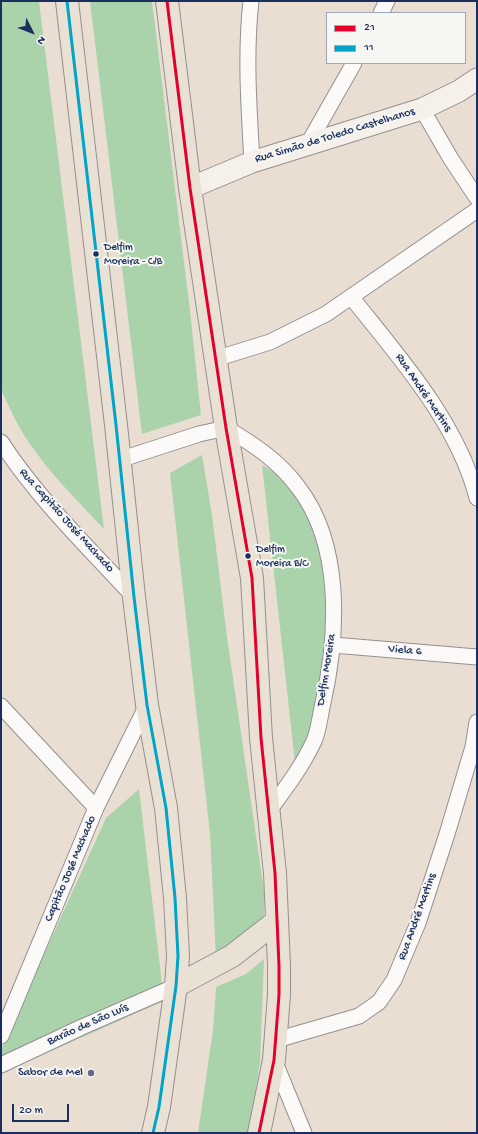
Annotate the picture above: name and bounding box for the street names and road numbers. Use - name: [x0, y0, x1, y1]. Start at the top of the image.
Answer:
- street label: Rua Simão de Toledo Castelhanos: [253, 105, 417, 167]
- street label: Rua André Martins: [391, 351, 455, 435]
- street label: Rua Capitão José Machado: [15, 466, 117, 576]
- street label: Delfim Moreira: [314, 633, 340, 707]
- street label: Viela 6: [388, 642, 422, 660]
- street label: Capitão José Machado: [42, 814, 100, 924]
- street label: Rua André Martins: [396, 872, 440, 962]
- street label: Barão de São Luís: [45, 1001, 131, 1049]

